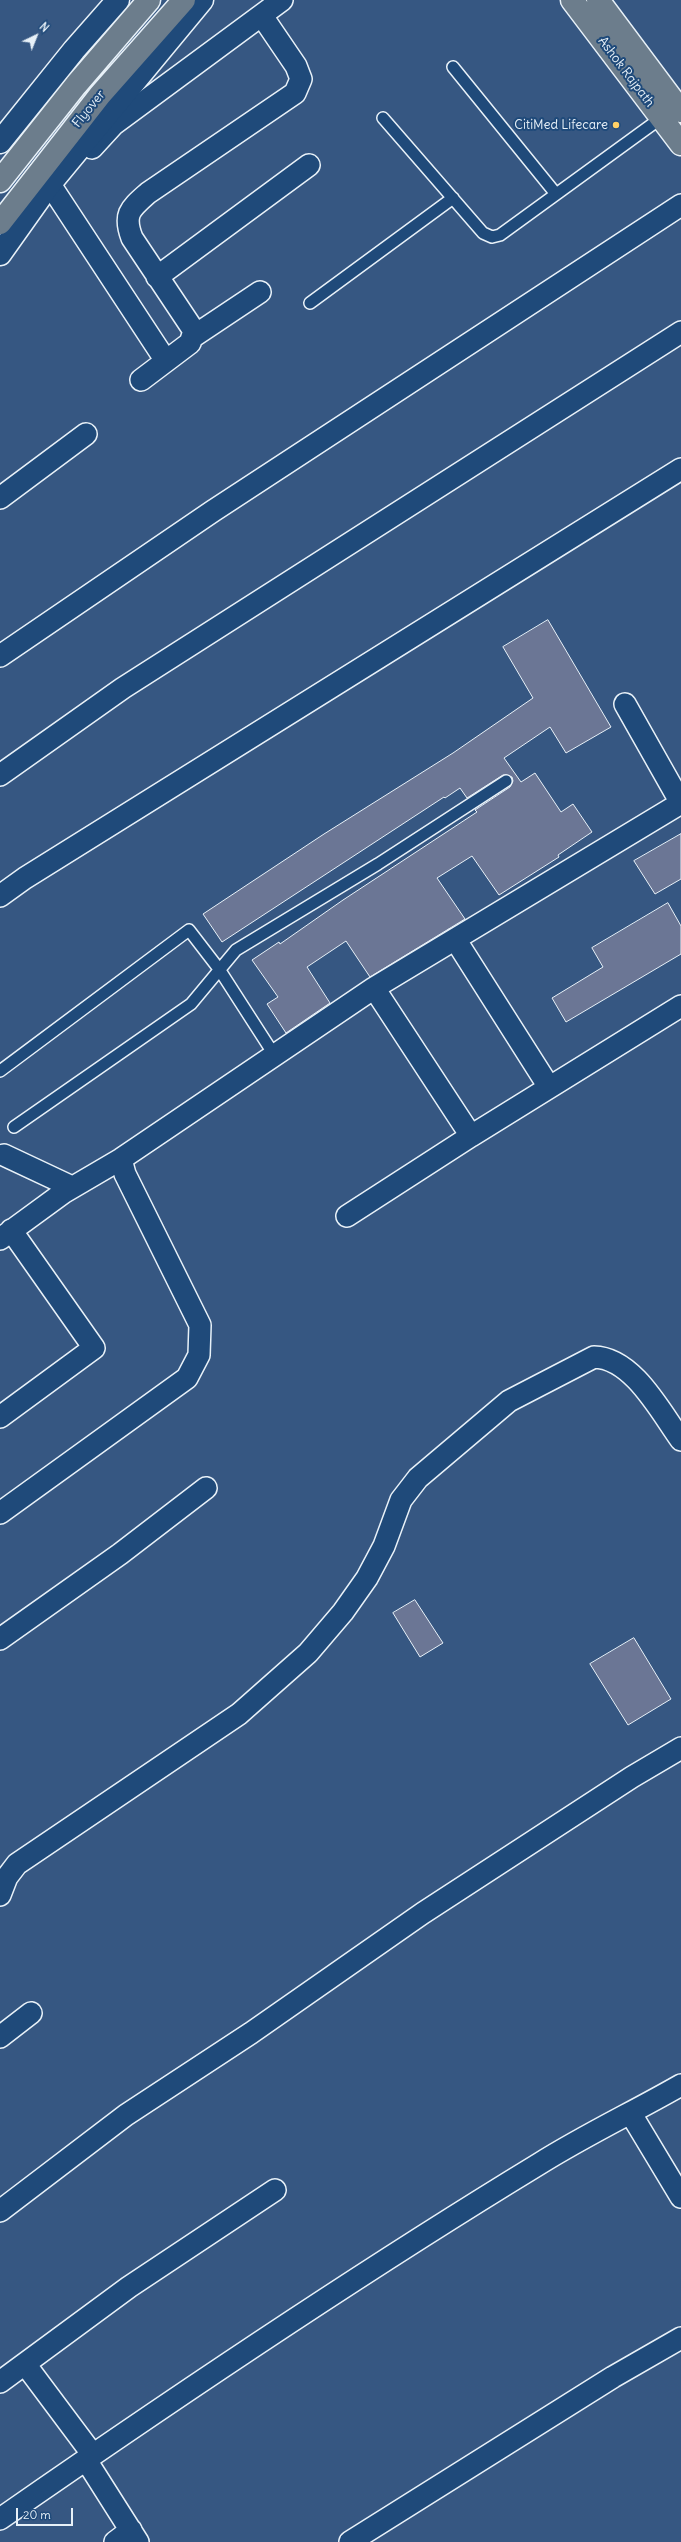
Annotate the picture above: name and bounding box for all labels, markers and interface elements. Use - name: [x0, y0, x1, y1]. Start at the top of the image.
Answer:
- north arrow: [16, 16, 56, 56]
- text: N: [37, 20, 52, 35]
- street label: Ashok Rajpath: [594, 34, 658, 110]
- street label: Flyover: [69, 87, 109, 131]
- place label: CitiMed Lifecare: [514, 117, 608, 133]
- marker: CitiMed Lifecare: [611, 120, 621, 130]
- scale bar: [18, 2500, 75, 2526]
- text: 20 m: [23, 2507, 51, 2522]

